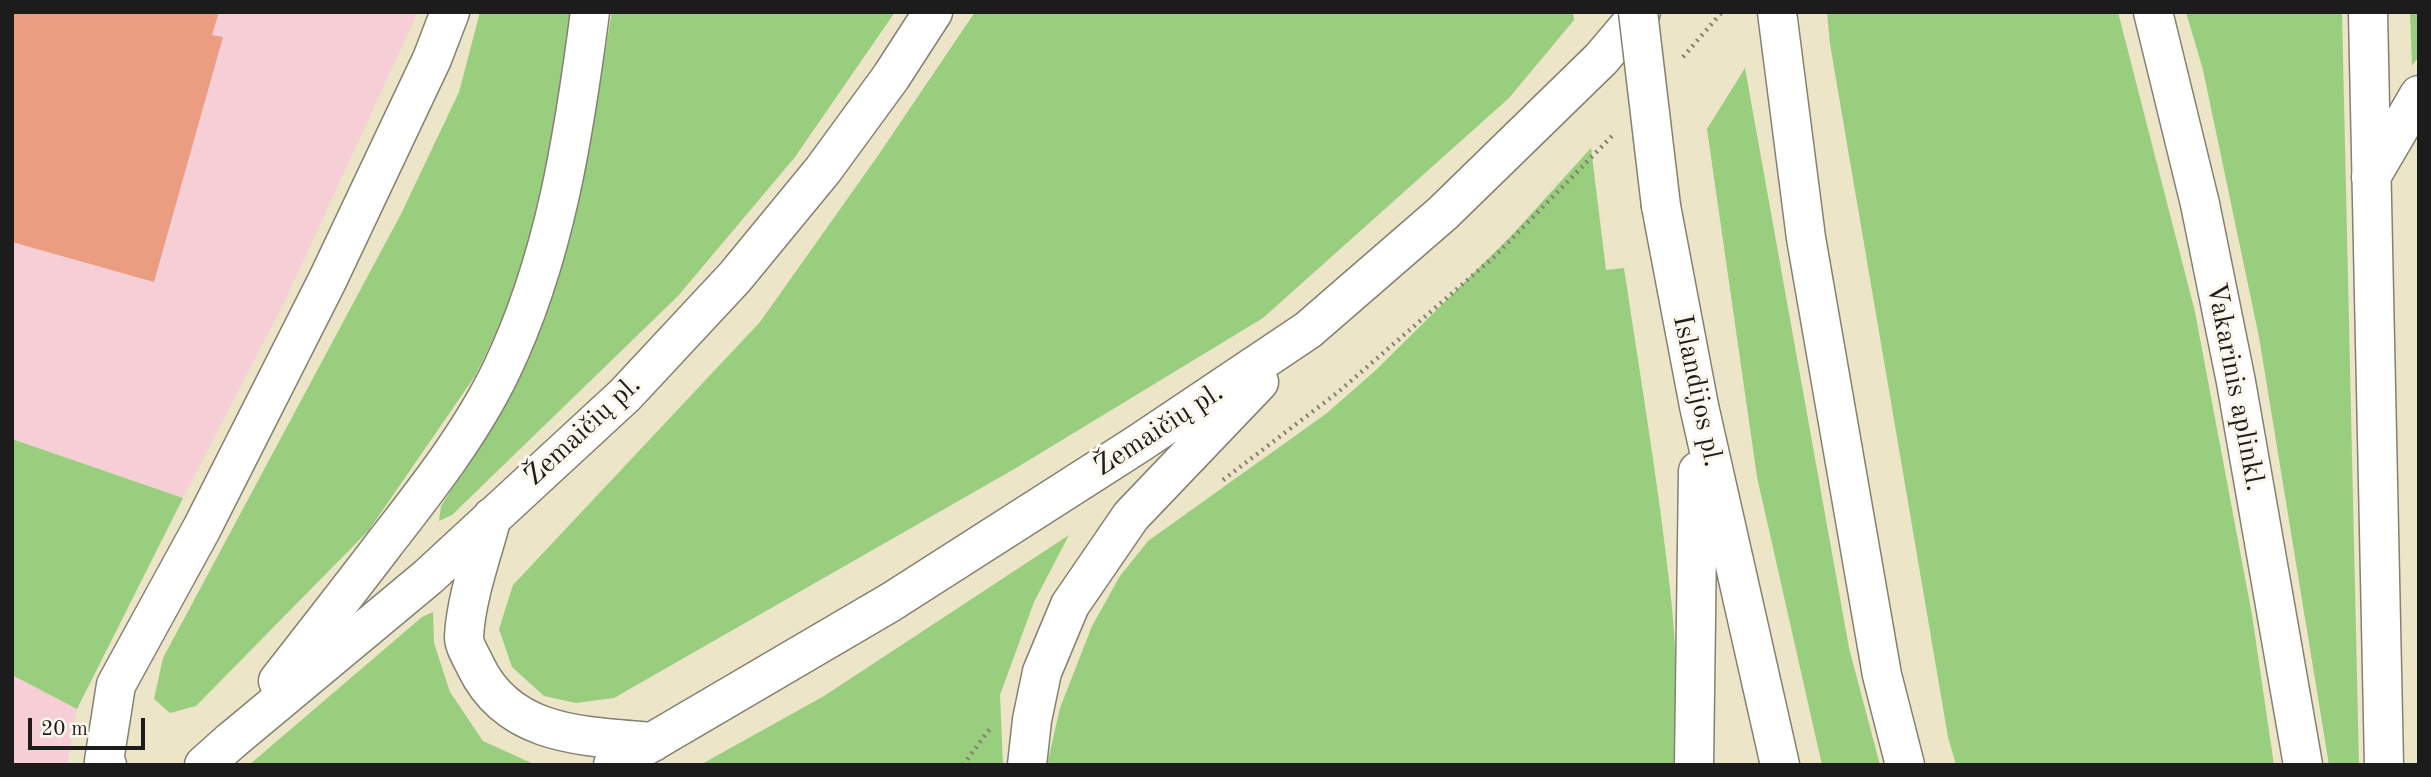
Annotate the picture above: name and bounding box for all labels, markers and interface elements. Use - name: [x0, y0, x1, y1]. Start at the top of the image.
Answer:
- street label: Vakarinis aplinkl.: [2198, 280, 2272, 494]
- street label: Islandijos pl.: [1664, 312, 1730, 470]
- street label: Žemaičių pl.: [518, 369, 648, 493]
- street label: Žemaičių pl.: [1088, 376, 1230, 484]
- scale bar: [32, 704, 149, 748]
- text: 20 m: [41, 719, 88, 740]

